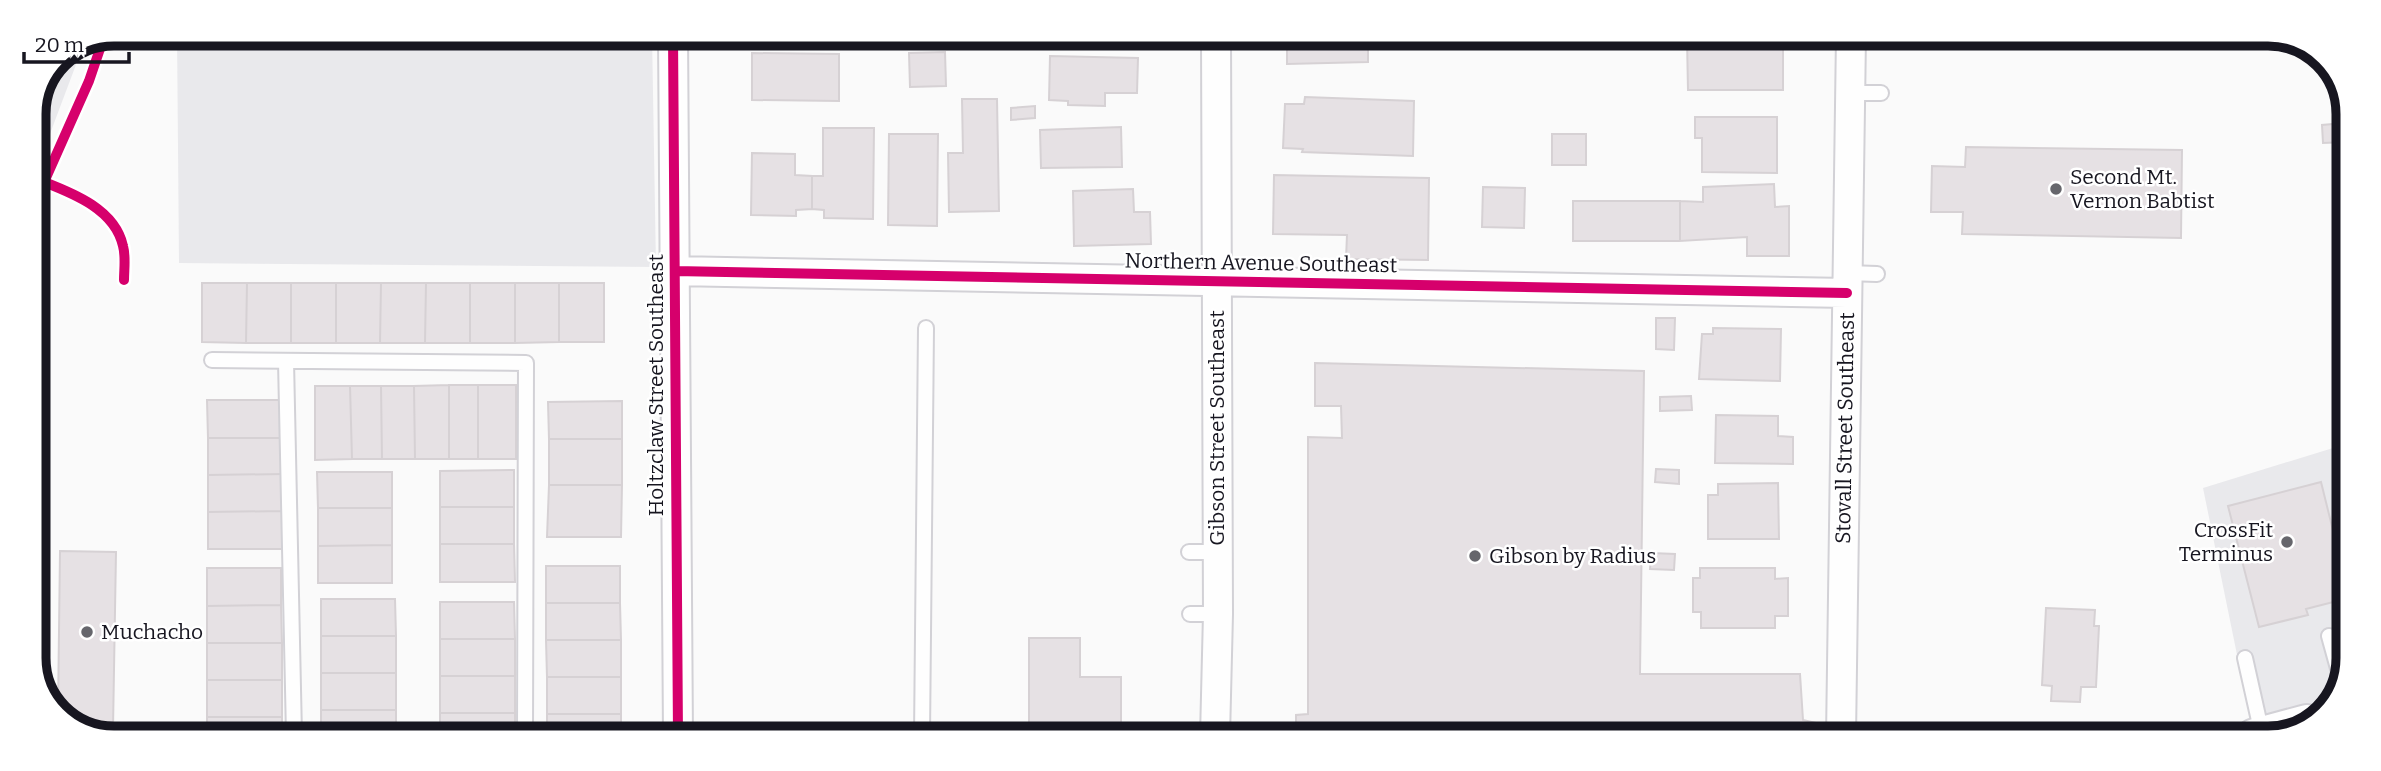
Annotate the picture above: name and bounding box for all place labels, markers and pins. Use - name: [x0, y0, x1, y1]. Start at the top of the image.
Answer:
- place label: Second Mt. Vernon Babtist: [2070, 164, 2215, 214]
- marker: Second Mt. Vernon Babtist: [2048, 181, 2064, 197]
- place label: CrossFit Terminus: [2179, 517, 2273, 567]
- marker: CrossFit Terminus: [2279, 534, 2295, 550]
- place label: Gibson by Radius: [1489, 543, 1656, 569]
- marker: Gibson by Radius: [1467, 548, 1483, 564]
- place label: Muchacho: [101, 619, 203, 645]
- marker: Muchacho: [79, 624, 95, 640]

